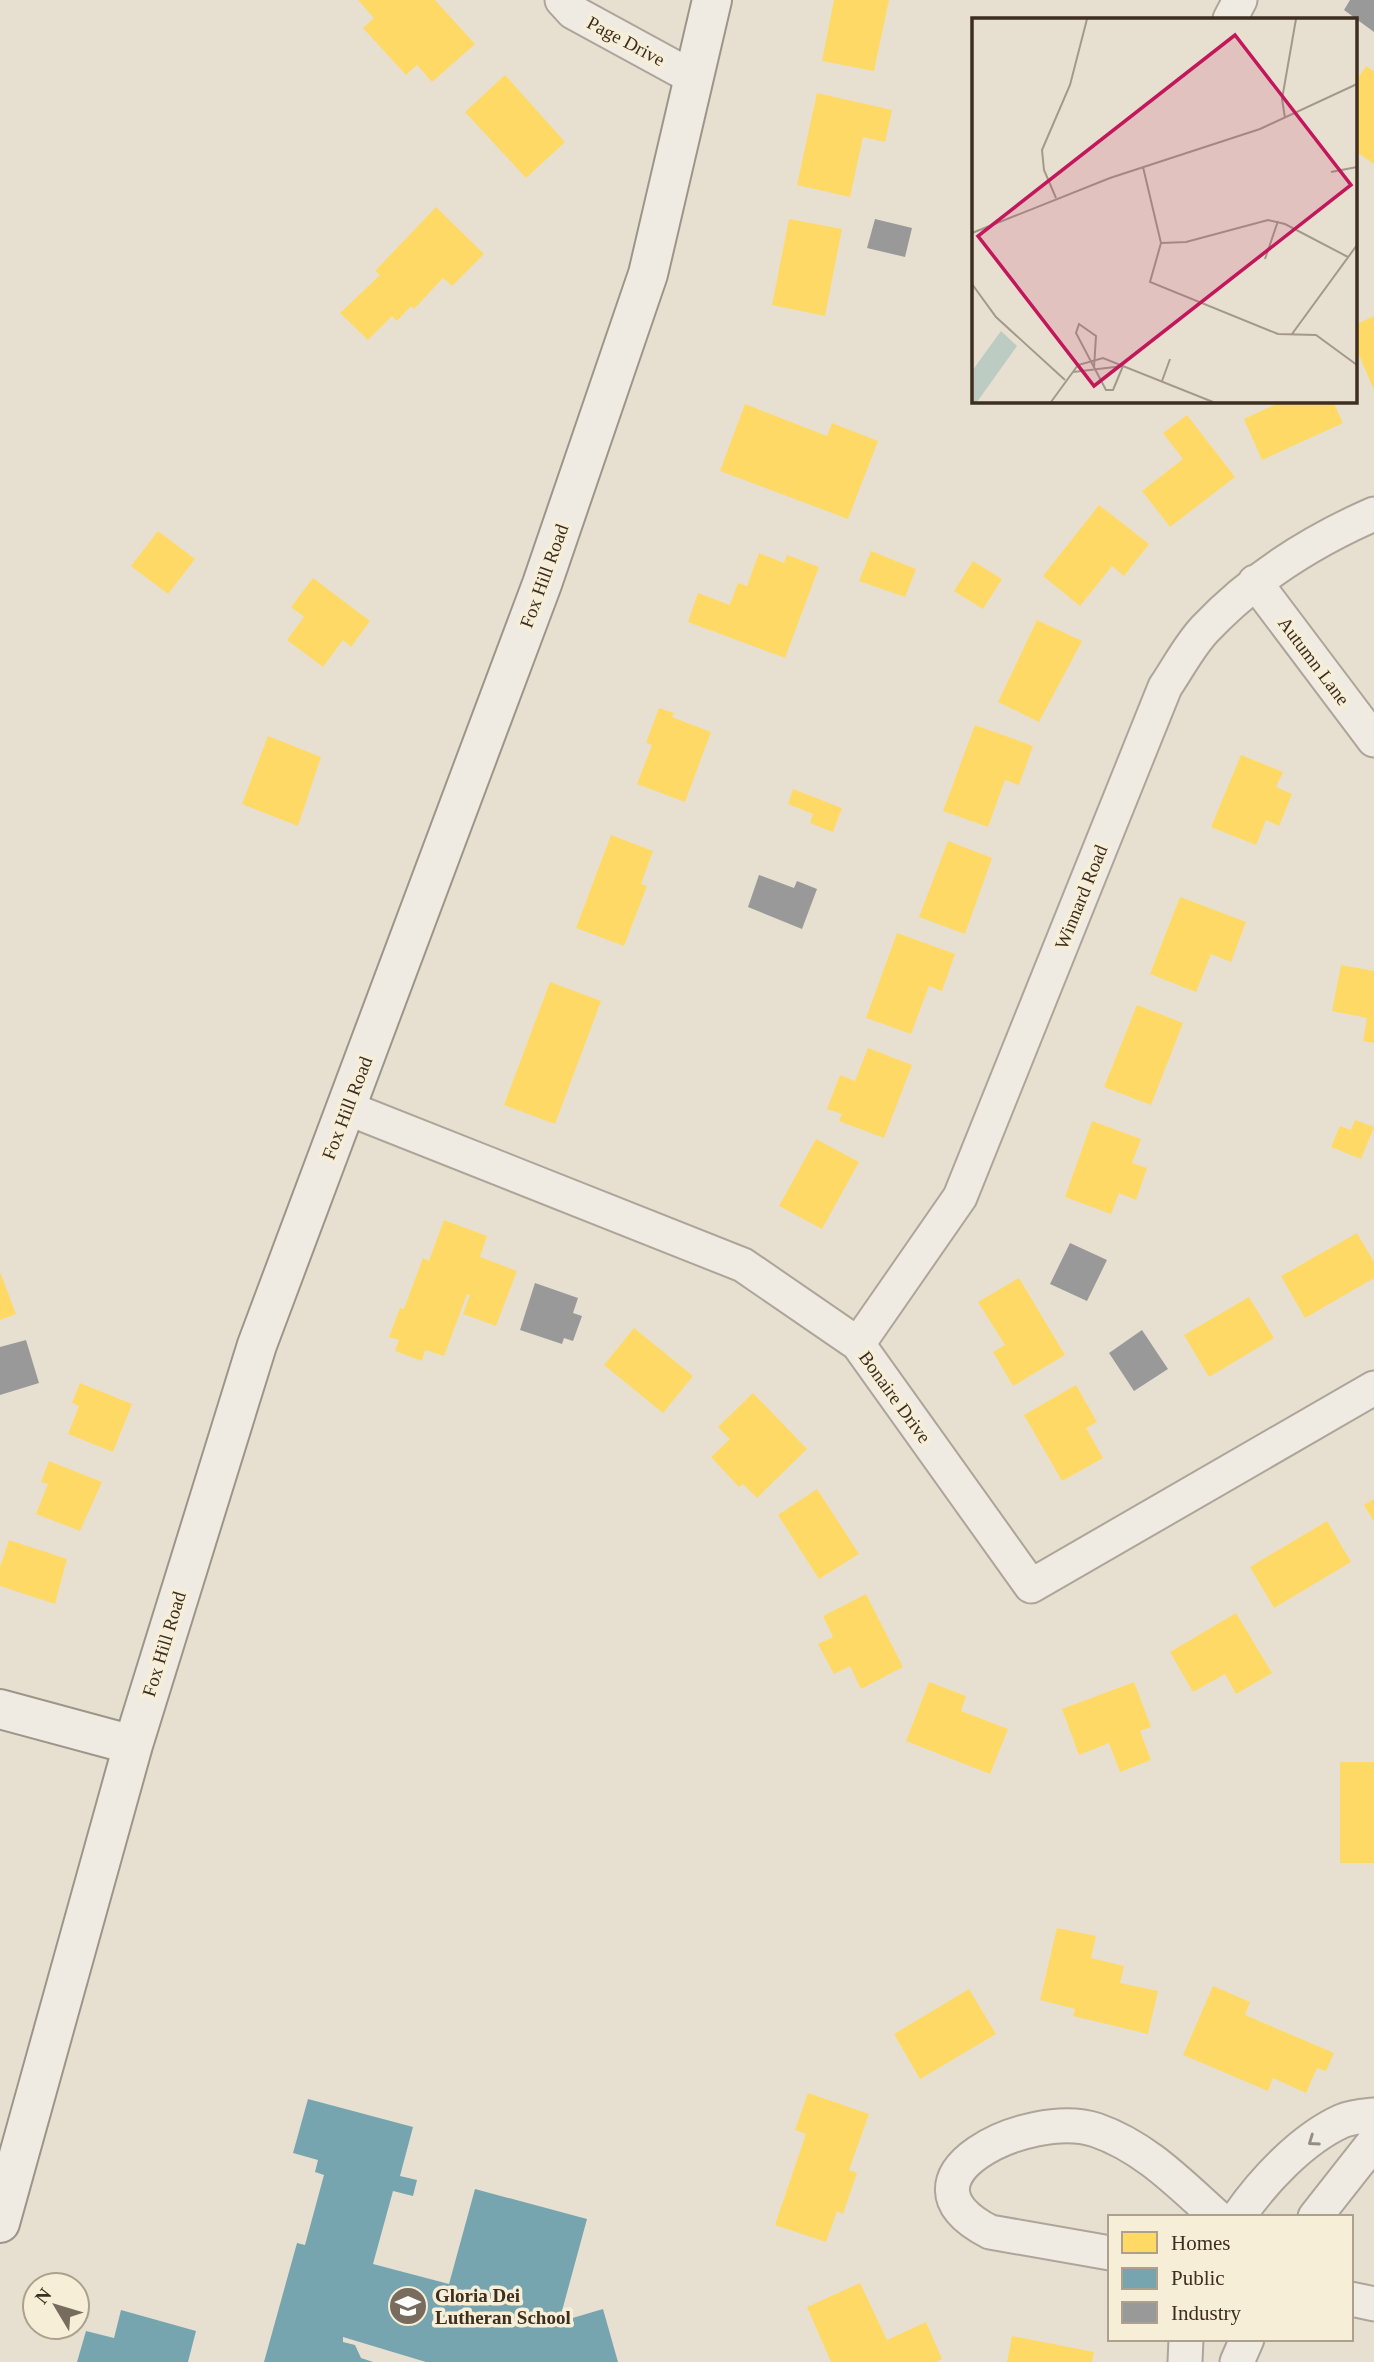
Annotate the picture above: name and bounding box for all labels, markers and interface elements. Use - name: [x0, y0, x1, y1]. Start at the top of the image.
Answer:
- street label: Page Drive: [584, 12, 668, 70]
- inset map: [972, 18, 1356, 402]
- street label: Fox Hill Road: [516, 521, 573, 631]
- street label: Autumn Lane: [1274, 613, 1354, 709]
- street label: Winnard Road: [1051, 841, 1112, 952]
- street label: Fox Hill Road: [318, 1053, 376, 1163]
- street label: Bonaire Drive: [855, 1347, 935, 1447]
- street label: Fox Hill Road: [138, 1588, 190, 1699]
- one-way arrow: [1308, 2133, 1321, 2145]
- legend: [1108, 2215, 1353, 2341]
- text: Homes: [1171, 2231, 1231, 2255]
- text: Public: [1171, 2266, 1225, 2290]
- north arrow: [21, 2271, 91, 2341]
- text: N: [30, 2284, 56, 2308]
- school or university icon: Gloria Dei Lutheran School: [387, 2285, 429, 2327]
- place label: Gloria Dei Lutheran School: [435, 2285, 571, 2328]
- text: Industry: [1171, 2301, 1241, 2325]

